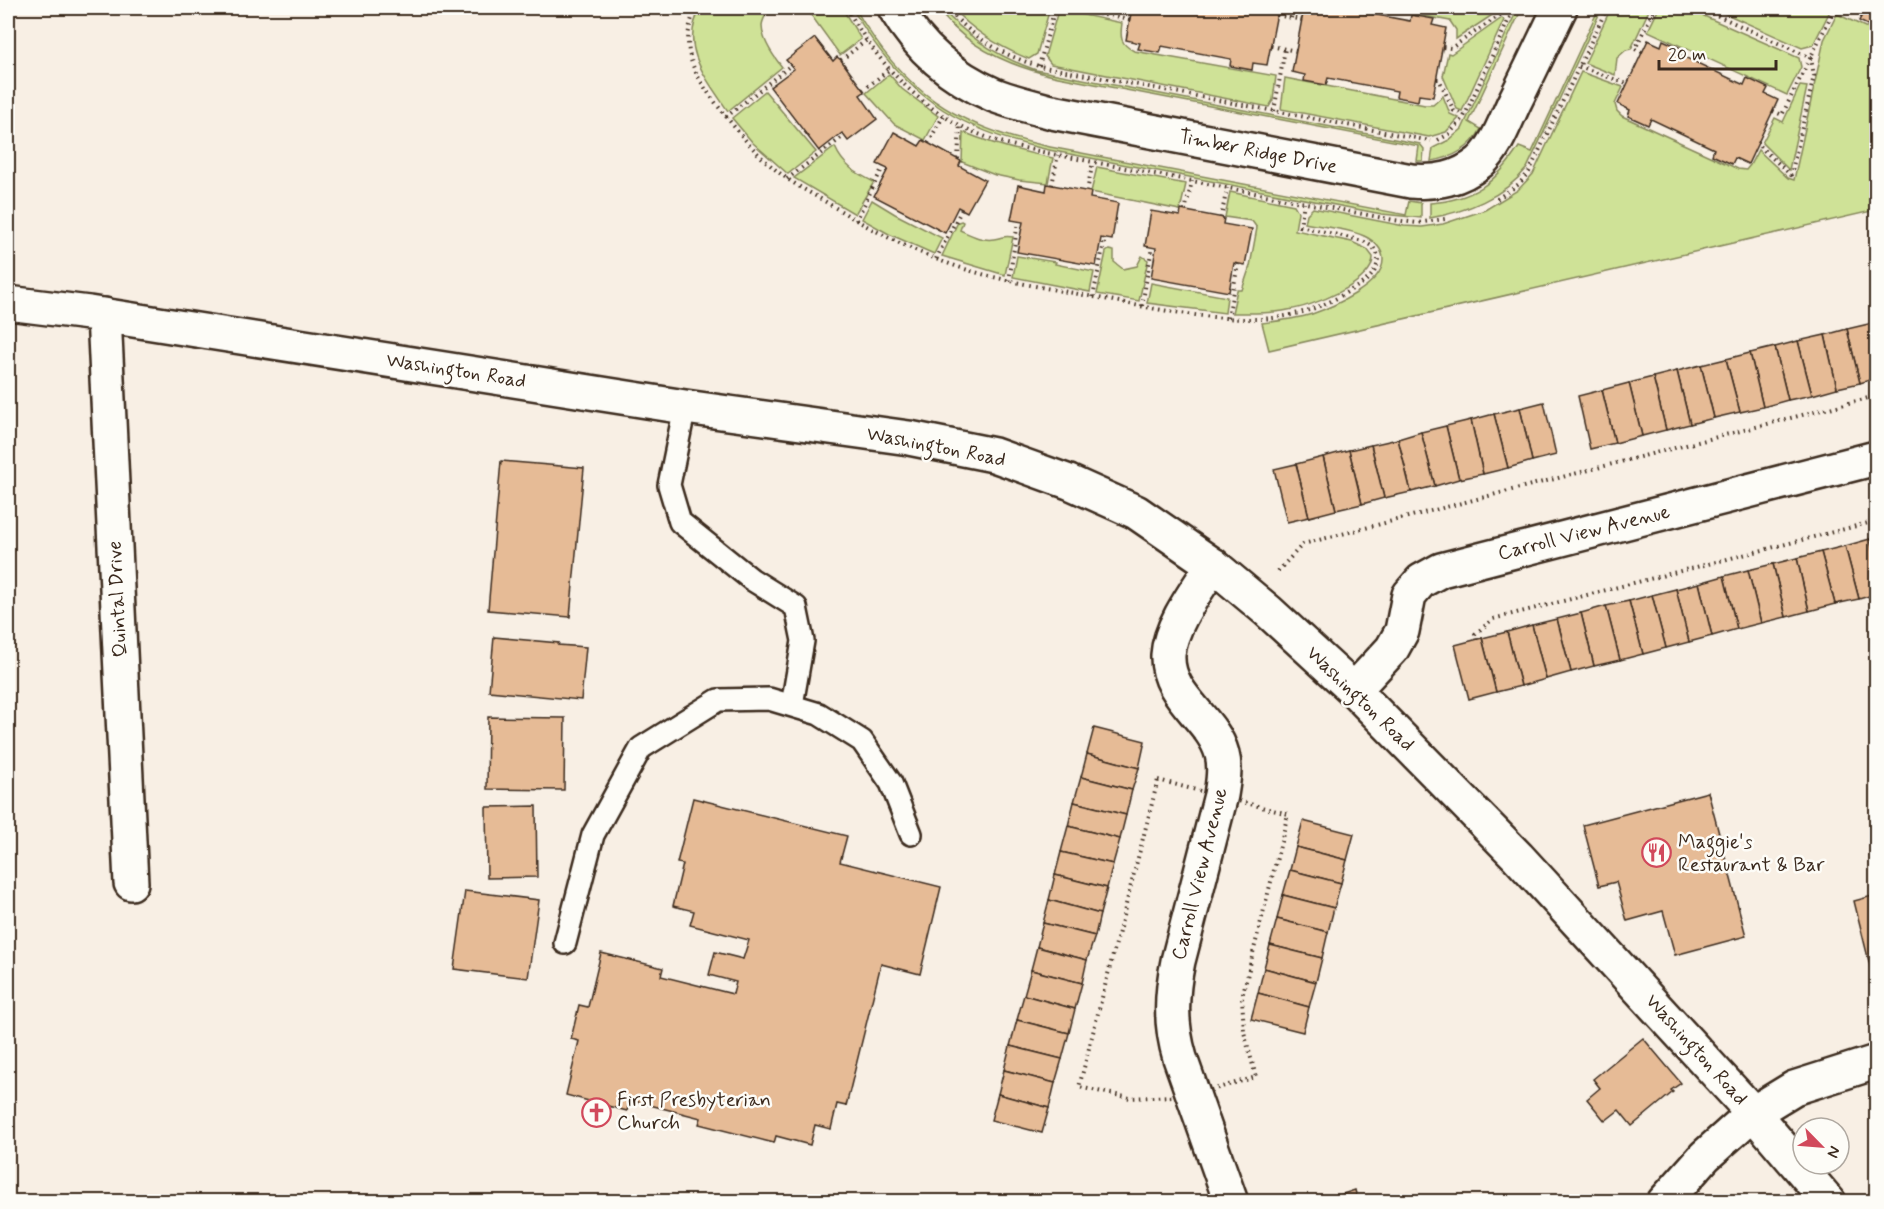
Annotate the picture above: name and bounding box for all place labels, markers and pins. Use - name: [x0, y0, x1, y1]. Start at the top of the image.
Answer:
- place label: Maggie's Restaurant & Bar: [1678, 829, 1825, 879]
- restaurant icon: Maggie's Restaurant & Bar: [1641, 837, 1673, 869]
- place label: First Presbyterian Church: [617, 1087, 771, 1137]
- church icon: First Presbyterian Church: [580, 1096, 612, 1128]

